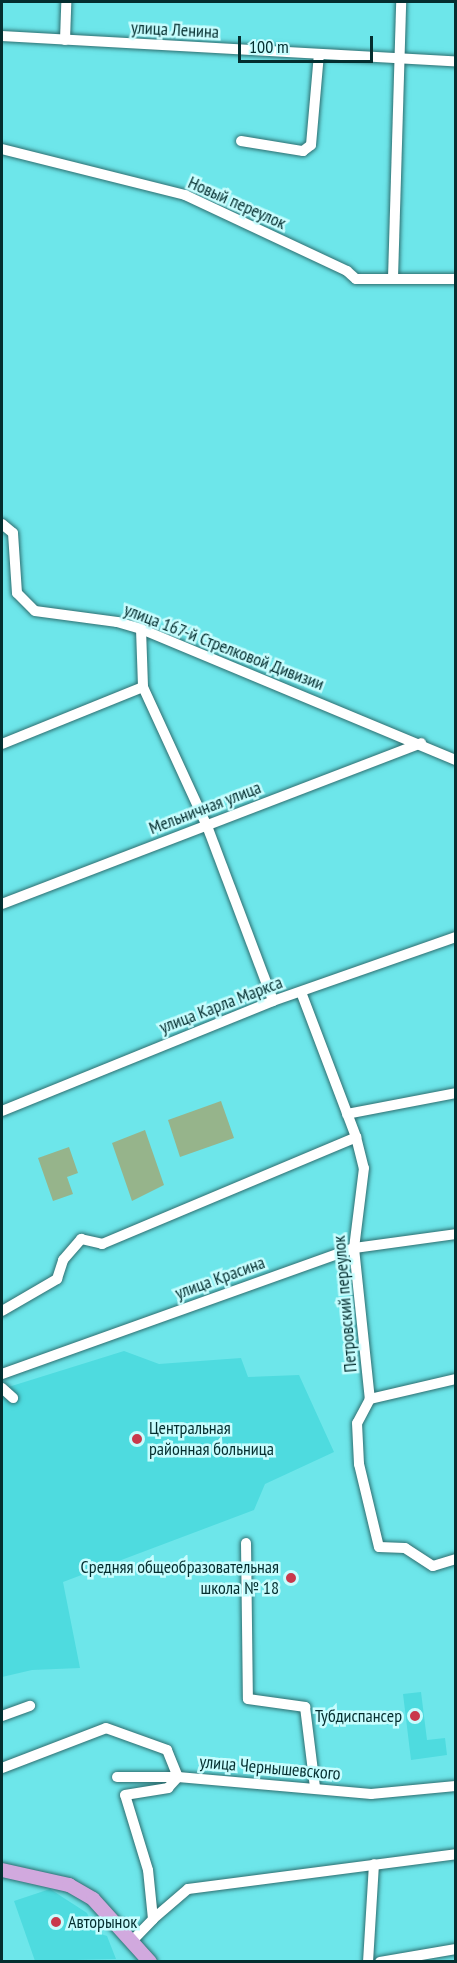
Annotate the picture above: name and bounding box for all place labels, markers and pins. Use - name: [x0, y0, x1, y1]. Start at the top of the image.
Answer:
- place label: Центральная районная больница: [149, 1418, 274, 1460]
- marker: Центральная районная больница: [130, 1432, 144, 1446]
- place label: Средняя общеобразовательная школа № 18: [81, 1557, 279, 1600]
- marker: Средняя общеобразовательная школа № 18: [284, 1571, 298, 1585]
- place label: Тубдиспансер: [315, 1705, 402, 1727]
- marker: Тубдиспансер: [406, 1707, 424, 1725]
- place label: Авторынок: [68, 1911, 137, 1933]
- marker: Авторынок: [49, 1915, 63, 1929]

